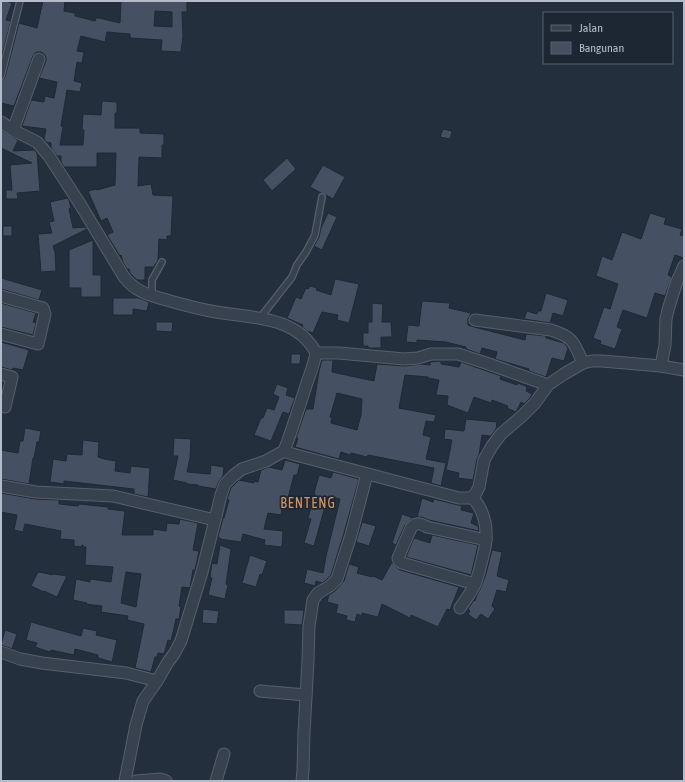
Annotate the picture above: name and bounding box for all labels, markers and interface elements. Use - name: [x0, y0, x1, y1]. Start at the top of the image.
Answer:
- legend: [543, 12, 673, 64]
- text: Jalan: [579, 21, 603, 35]
- text: Bangunan: [579, 41, 624, 55]
- district label: BENTENG: [280, 495, 336, 511]

